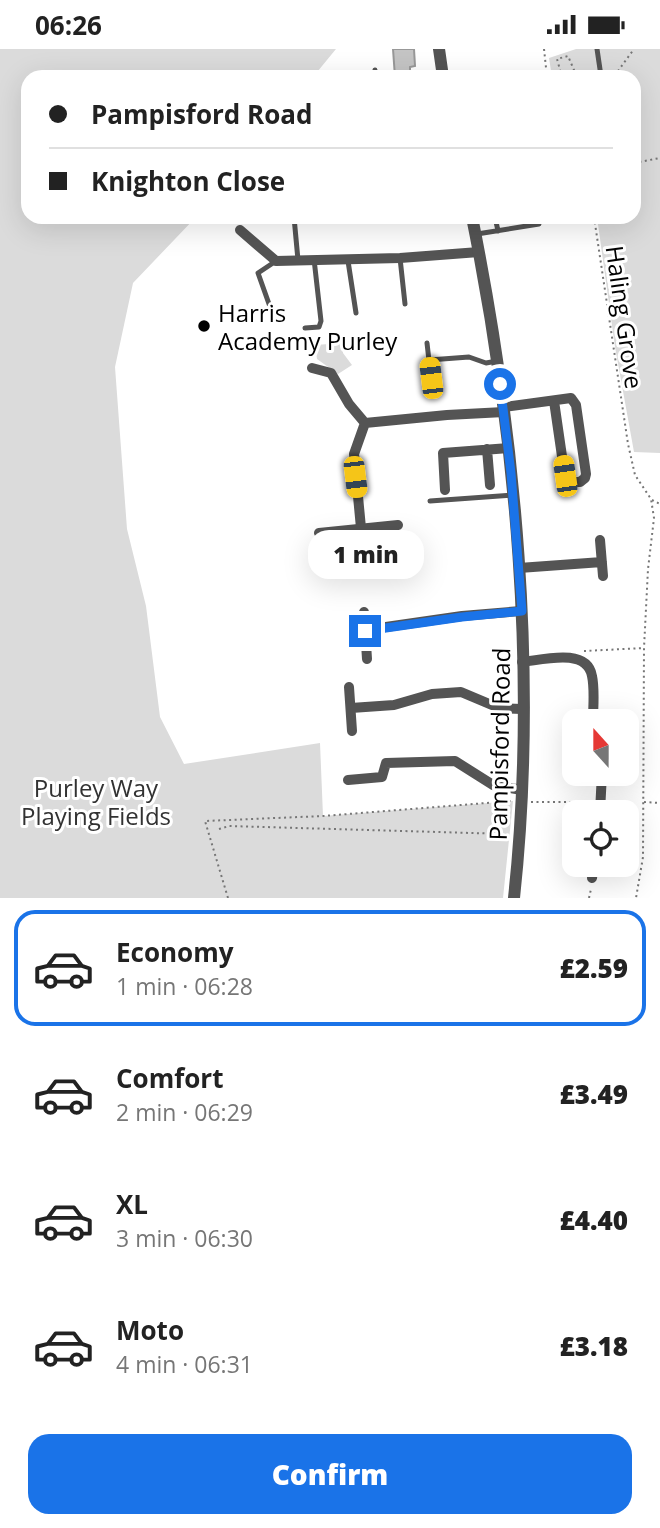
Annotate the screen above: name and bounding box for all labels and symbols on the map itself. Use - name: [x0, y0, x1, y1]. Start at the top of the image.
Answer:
- street label: Haling Grove: [599, 243, 651, 391]
- place label: Harris Academy Purley: [218, 296, 398, 357]
- marker: Harris Academy Purley: [196, 318, 212, 334]
- car: [419, 356, 444, 400]
- route start: [484, 368, 516, 400]
- car: [552, 454, 579, 498]
- car: [343, 455, 368, 499]
- callout: 1 min: [307, 529, 423, 579]
- route end: [349, 615, 381, 647]
- street label: Pampisford Road: [481, 647, 517, 841]
- north arrow: [562, 709, 639, 786]
- park label: Purley Way Playing Fields: [21, 771, 171, 832]

